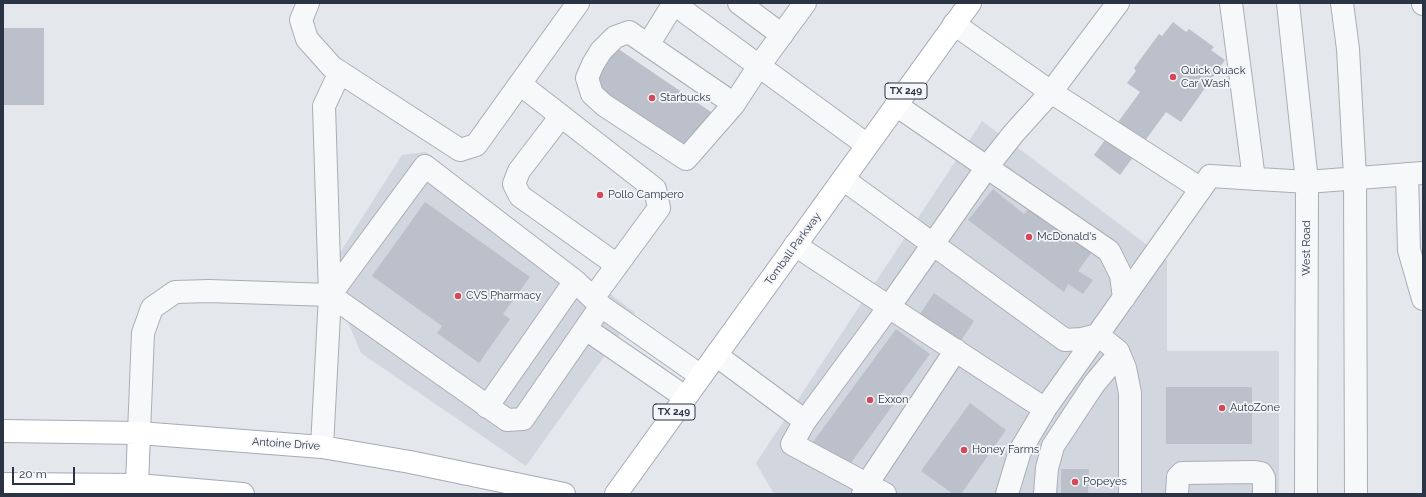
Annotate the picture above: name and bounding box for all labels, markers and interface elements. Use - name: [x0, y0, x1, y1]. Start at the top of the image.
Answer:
- place label: Quick Quack Car Wash: [1181, 64, 1245, 90]
- marker: Quick Quack Car Wash: [1168, 72, 1178, 82]
- road number: TX 249: [885, 83, 927, 99]
- place label: Starbucks: [660, 91, 711, 105]
- marker: Starbucks: [647, 93, 657, 103]
- place label: Pollo Campero: [608, 188, 684, 202]
- marker: Pollo Campero: [595, 190, 605, 200]
- street label: Tomball Parkway: [762, 210, 824, 288]
- street label: West Road: [1300, 220, 1314, 276]
- place label: McDonald's: [1037, 230, 1097, 244]
- marker: McDonald's: [1024, 232, 1034, 242]
- place label: CVS Pharmacy: [466, 289, 541, 303]
- marker: CVS Pharmacy: [453, 291, 463, 301]
- place label: Exxon: [878, 393, 908, 407]
- marker: Exxon: [865, 395, 875, 405]
- place label: AutoZone: [1230, 401, 1280, 415]
- marker: AutoZone: [1217, 403, 1227, 413]
- road number: TX 249: [653, 404, 695, 420]
- street label: Antoine Drive: [251, 435, 321, 453]
- place label: Honey Farms: [972, 443, 1039, 457]
- marker: Honey Farms: [959, 445, 969, 455]
- scale bar: [14, 459, 77, 485]
- text: 20 m: [19, 467, 47, 481]
- place label: Popeyes: [1083, 475, 1127, 489]
- marker: Popeyes: [1070, 477, 1080, 487]

